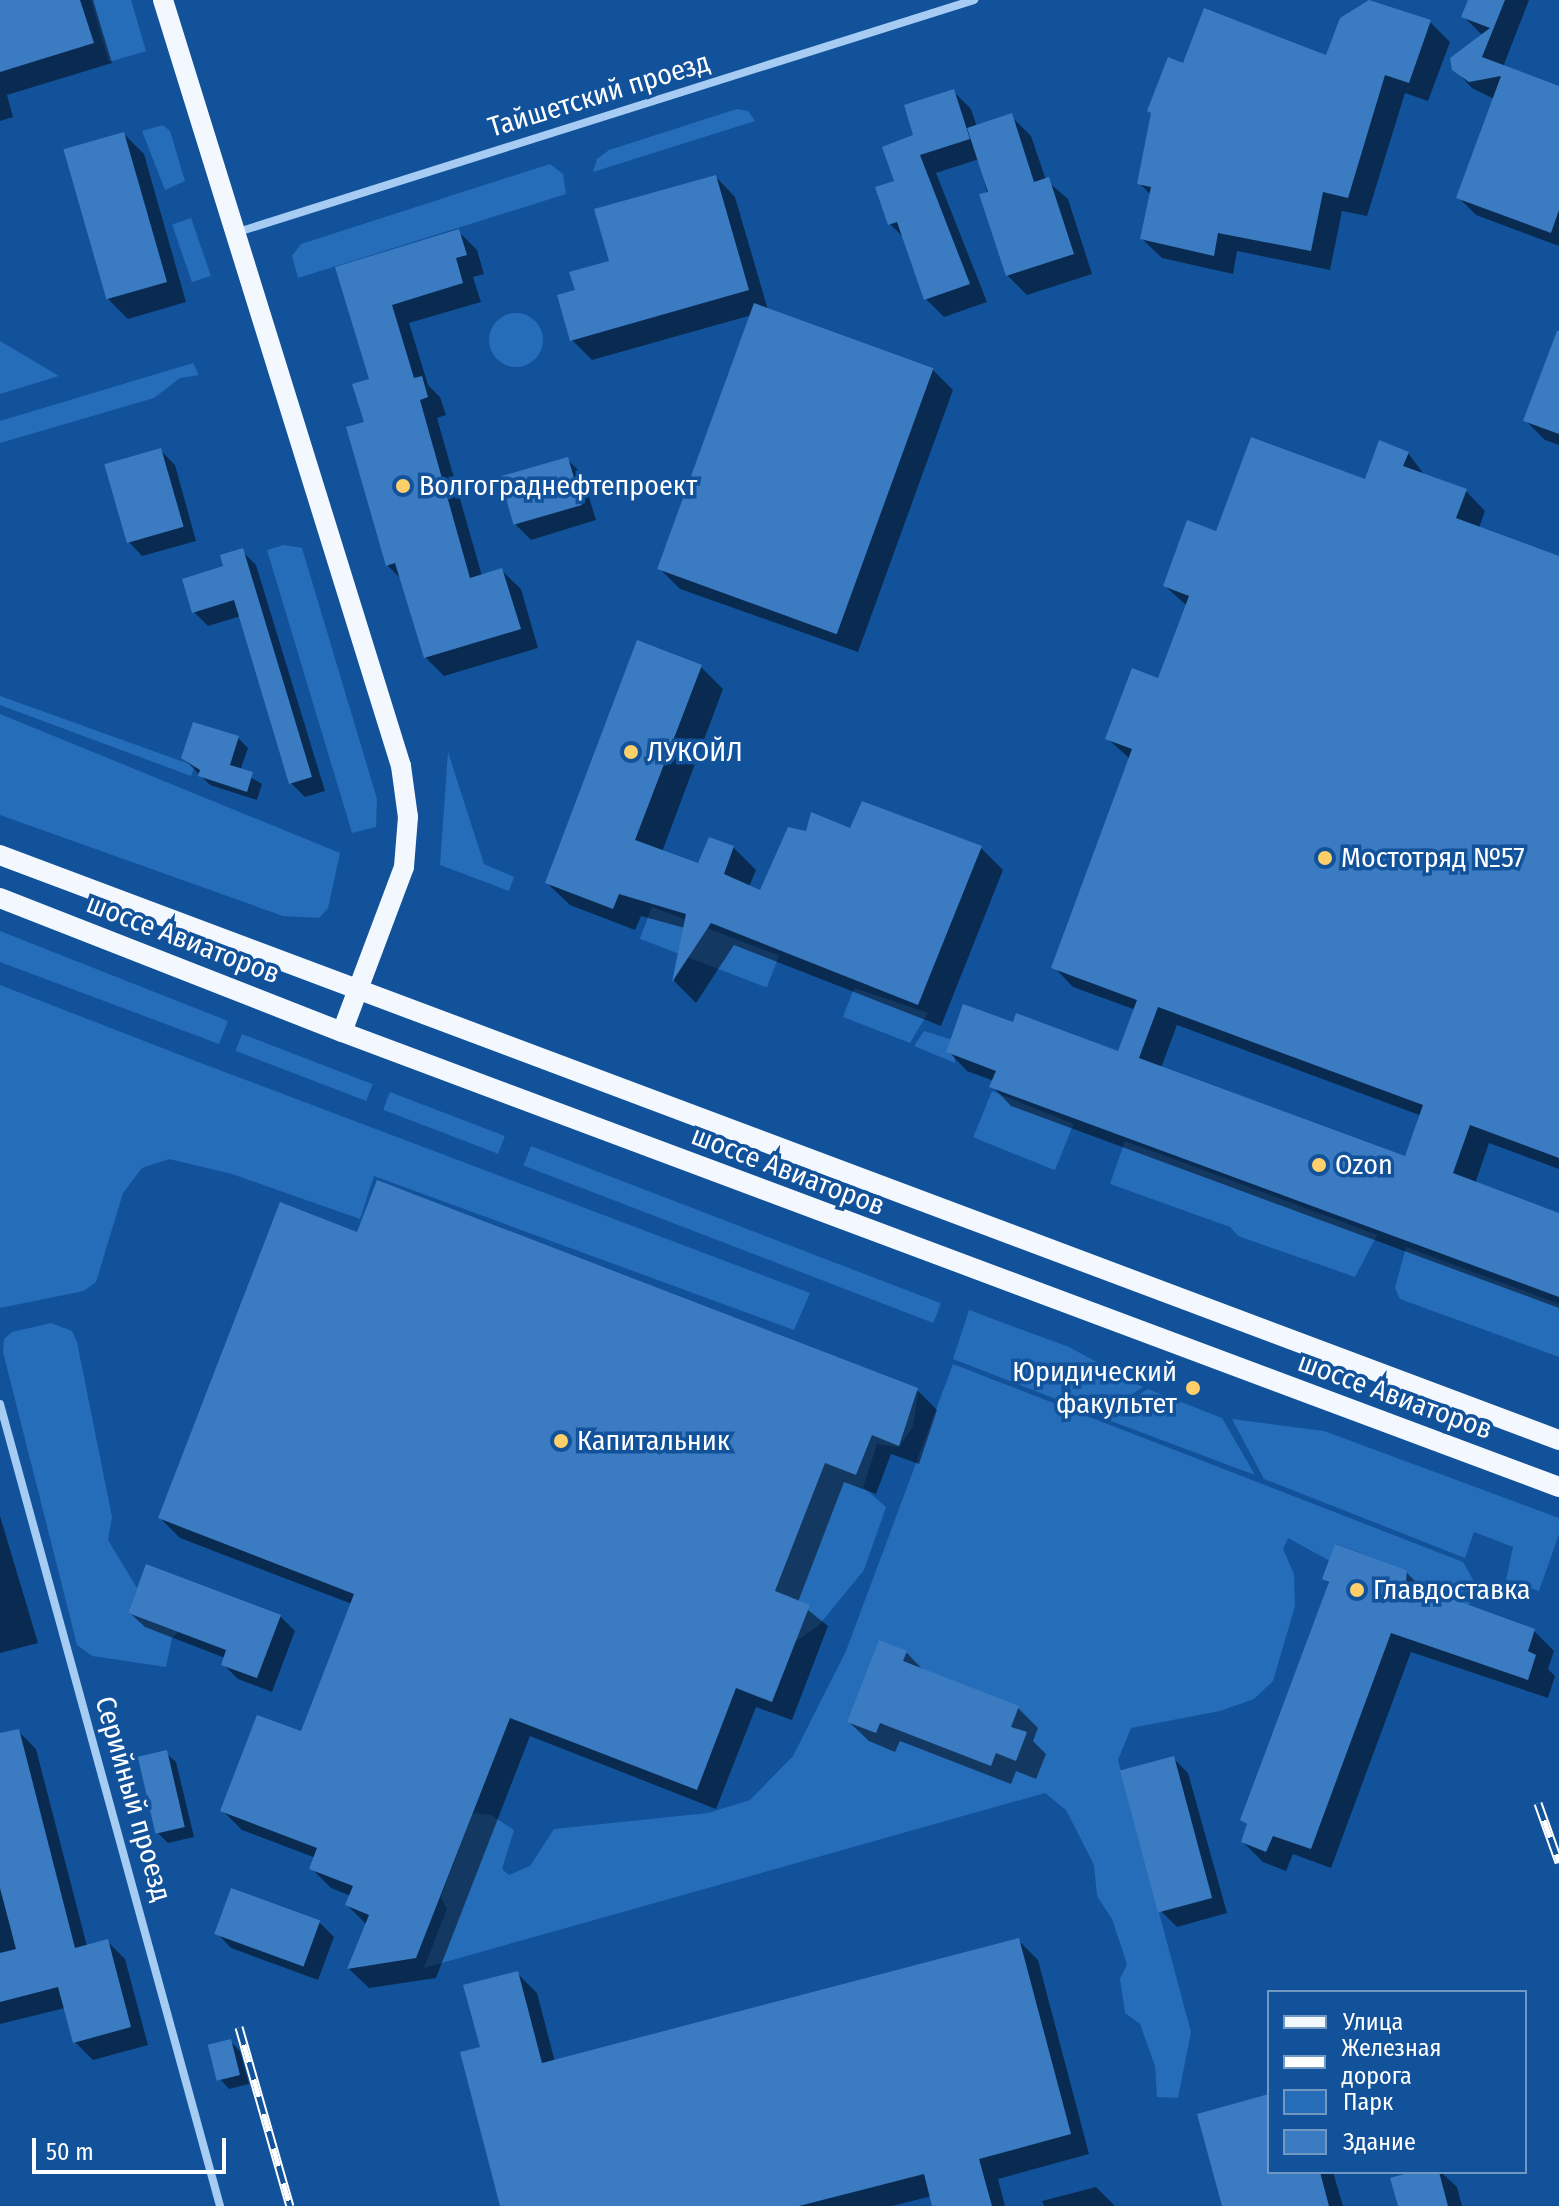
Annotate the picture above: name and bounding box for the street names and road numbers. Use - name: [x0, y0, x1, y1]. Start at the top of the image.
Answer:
- street label: Тайшетский проезд: [484, 45, 714, 145]
- street label: шоссе Авиаторов: [82, 887, 284, 991]
- street label: шоссе Авиаторов: [687, 1119, 889, 1223]
- street label: шоссе Авиаторов: [1293, 1345, 1497, 1447]
- street label: Серийный проезд: [88, 1693, 178, 1905]

